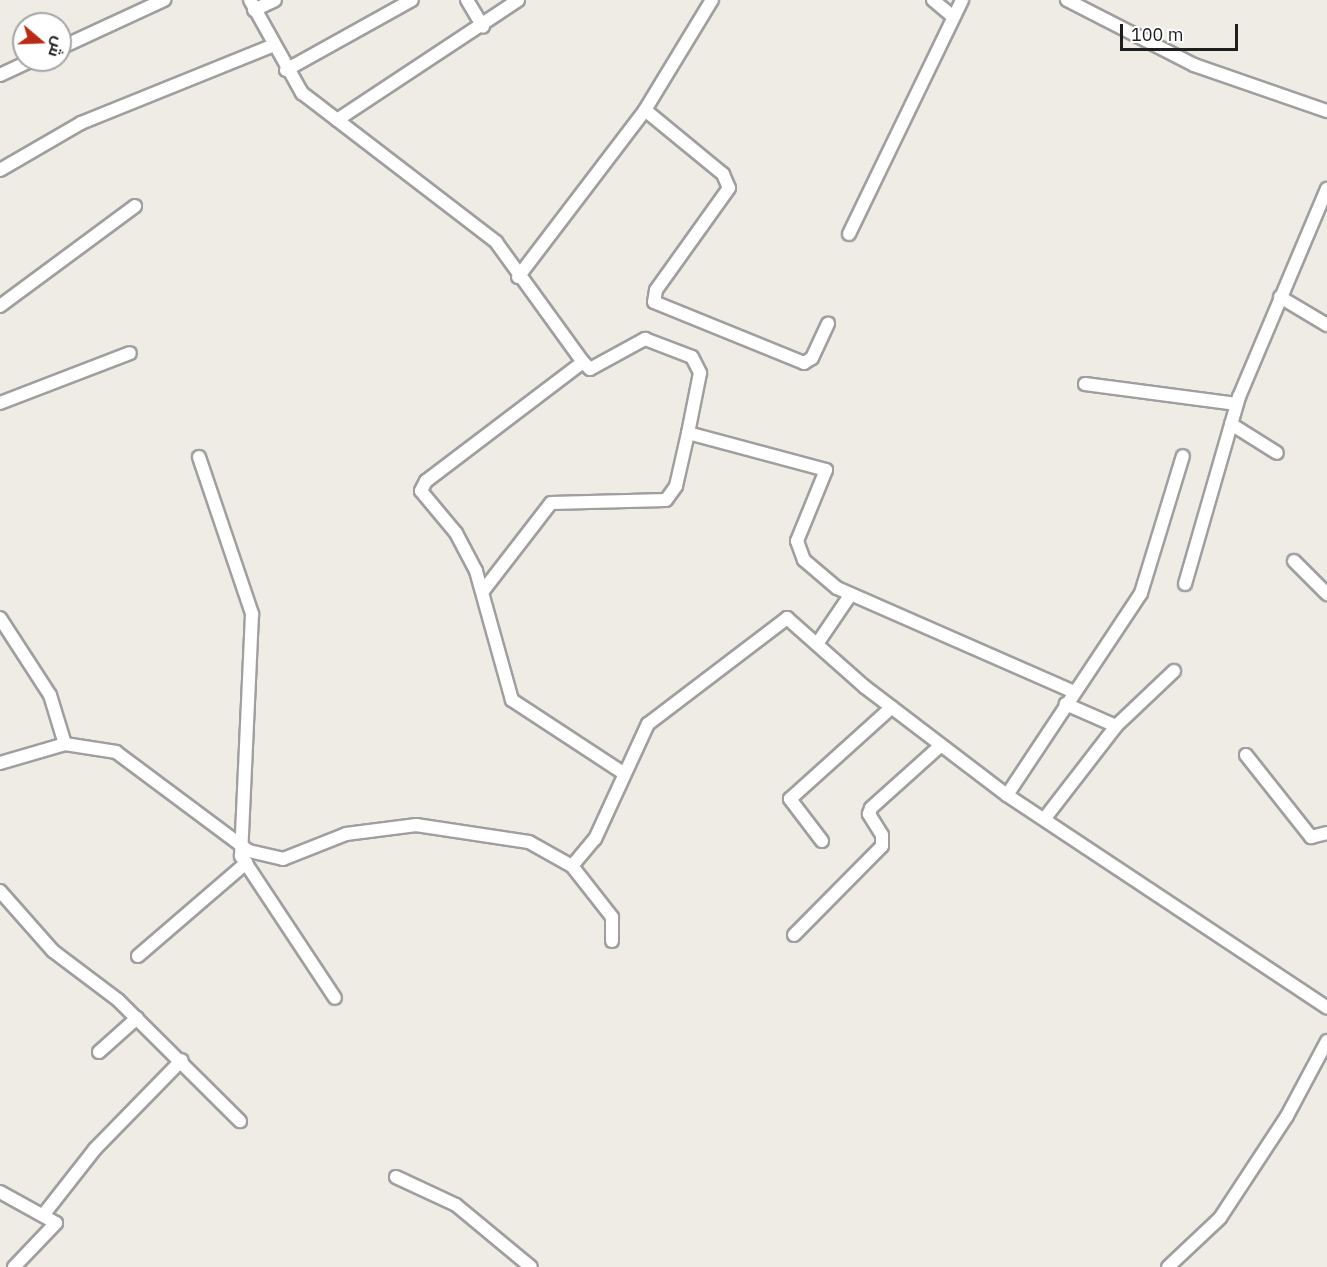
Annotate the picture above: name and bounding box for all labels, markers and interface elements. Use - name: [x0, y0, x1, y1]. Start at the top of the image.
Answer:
- north arrow: [12, 12, 72, 72]
- scale bar: [1123, 12, 1242, 50]
- text: 100 m: [1131, 23, 1183, 46]
- text: ش: [44, 34, 70, 60]

